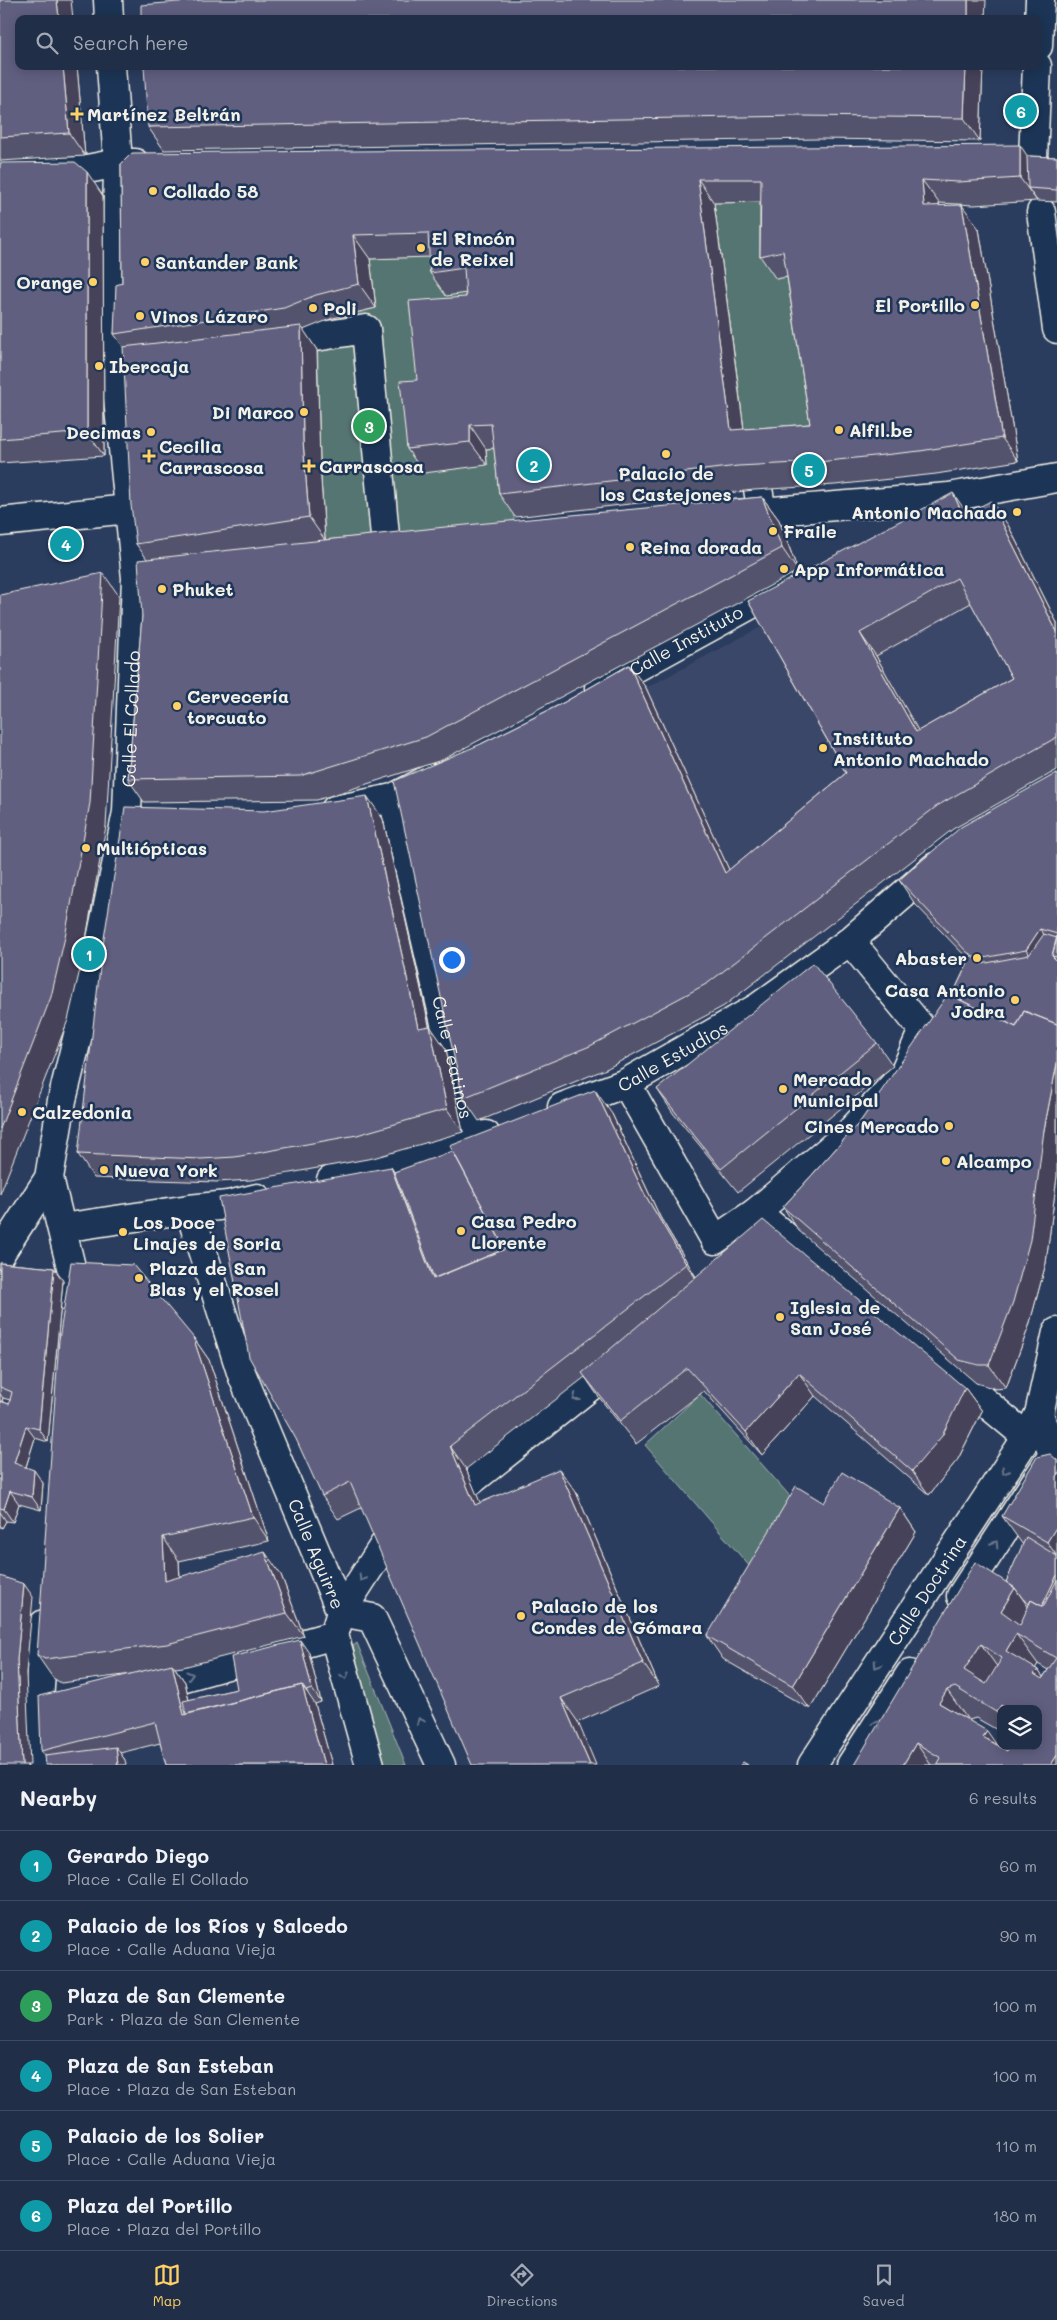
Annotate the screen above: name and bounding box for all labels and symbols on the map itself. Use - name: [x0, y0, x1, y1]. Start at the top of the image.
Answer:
- pin: 6: [1005, 92, 1037, 130]
- place label: Martínez Beltrán: [87, 102, 240, 126]
- marker: Martínez Beltrán: [71, 108, 83, 120]
- place label: Collado 58: [163, 179, 259, 203]
- marker: Collado 58: [147, 185, 159, 197]
- place label: El Rincón de Reixel: [431, 226, 515, 271]
- marker: El Rincón de Reixel: [415, 242, 427, 254]
- place label: Santander Bank: [155, 250, 298, 274]
- marker: Santander Bank: [139, 256, 151, 268]
- place label: Orange: [16, 270, 83, 294]
- marker: Orange: [87, 276, 99, 288]
- place label: El Portillo: [875, 293, 965, 317]
- place label: Poli: [323, 296, 357, 320]
- marker: El Portillo: [969, 299, 981, 311]
- marker: Poli: [307, 302, 319, 314]
- place label: Vinos Lázaro: [150, 304, 268, 328]
- marker: Vinos Lázaro: [134, 310, 146, 322]
- place label: Ibercaja: [109, 354, 189, 378]
- marker: Ibercaja: [93, 360, 105, 372]
- place label: Di Marco: [212, 400, 294, 424]
- marker: Di Marco: [298, 406, 310, 418]
- pin: 3: [353, 407, 385, 445]
- place label: Alfil.be: [849, 418, 913, 442]
- place label: Decimas: [66, 420, 141, 444]
- marker: Alfil.be: [833, 424, 845, 436]
- marker: Decimas: [145, 426, 157, 438]
- place label: Cecilia Carrascosa: [159, 434, 264, 479]
- pin: 2: [518, 446, 550, 484]
- marker: Palacio de los Castejones: [660, 448, 672, 460]
- marker: Cecilia Carrascosa: [143, 450, 155, 462]
- pin: 5: [793, 451, 825, 489]
- place label: Carrascosa: [319, 454, 424, 478]
- marker: Carrascosa: [303, 460, 315, 472]
- place label: Palacio de los Castejones: [600, 461, 732, 506]
- place label: Antonio Machado: [851, 500, 1007, 524]
- marker: Antonio Machado: [1011, 506, 1023, 518]
- place label: Fraile: [783, 519, 837, 543]
- pin: 4: [50, 525, 82, 563]
- marker: Fraile: [767, 525, 779, 537]
- place label: Reina dorada: [640, 535, 762, 559]
- marker: Reina dorada: [624, 541, 636, 553]
- place label: App Informática: [794, 557, 944, 581]
- marker: App Informática: [778, 563, 790, 575]
- place label: Phuket: [172, 577, 234, 601]
- marker: Phuket: [156, 583, 168, 595]
- street label: Calle Instituto: [625, 599, 747, 681]
- street label: Calle El Collado: [116, 650, 145, 788]
- place label: Cervecería torcuato: [187, 684, 289, 729]
- marker: Cervecería torcuato: [171, 700, 183, 712]
- place label: Instituto Antonio Machado: [833, 726, 989, 771]
- marker: Instituto Antonio Machado: [817, 742, 829, 754]
- place label: Multiópticas: [96, 836, 207, 860]
- marker: Multiópticas: [80, 842, 92, 854]
- pin: 1: [73, 935, 105, 973]
- place label: Abaster: [895, 946, 967, 970]
- your location: [439, 947, 465, 973]
- marker: Abaster: [971, 952, 983, 964]
- place label: Casa Antonio Jodra: [885, 978, 1005, 1023]
- street label: Calle Teatinos: [427, 993, 479, 1121]
- marker: Casa Antonio Jodra: [1009, 994, 1021, 1006]
- street label: Calle Estudios: [614, 1015, 732, 1097]
- place label: Mercado Municipal: [793, 1067, 878, 1112]
- marker: Mercado Municipal: [777, 1083, 789, 1095]
- place label: Calzedonia: [32, 1100, 132, 1124]
- marker: Calzedonia: [16, 1106, 28, 1118]
- place label: Cines Mercado: [804, 1114, 939, 1138]
- marker: Cines Mercado: [943, 1120, 955, 1132]
- place label: Alcampo: [956, 1149, 1032, 1173]
- marker: Alcampo: [940, 1155, 952, 1167]
- place label: Nueva York: [114, 1158, 218, 1182]
- marker: Nueva York: [98, 1164, 110, 1176]
- place label: Casa Pedro Llorente: [471, 1209, 577, 1254]
- place label: Los Doce Linajes de Soria: [133, 1210, 281, 1255]
- marker: Casa Pedro Llorente: [455, 1225, 467, 1237]
- marker: Los Doce Linajes de Soria: [117, 1226, 129, 1238]
- place label: Plaza de San Blas y el Rosel: [149, 1256, 279, 1301]
- marker: Plaza de San Blas y el Rosel: [133, 1272, 145, 1284]
- place label: Iglesia de San José: [790, 1295, 881, 1340]
- marker: Iglesia de San José: [774, 1311, 786, 1323]
- one-way arrow: [573, 1392, 582, 1400]
- one-way arrow: [1002, 1465, 1011, 1474]
- street label: Calle Aguirre: [283, 1495, 350, 1613]
- street label: Calle Doctrina: [882, 1530, 972, 1650]
- one-way arrow: [988, 1540, 998, 1549]
- one-way arrow: [359, 1573, 369, 1582]
- place label: Palacio de los Condes de Gómara: [531, 1594, 702, 1639]
- marker: Palacio de los Condes de Gómara: [515, 1610, 527, 1622]
- one-way arrow: [874, 1659, 883, 1669]
- one-way arrow: [186, 1670, 194, 1681]
- one-way arrow: [340, 1671, 350, 1679]
- one-way arrow: [416, 1717, 426, 1726]
- one-way arrow: [871, 1720, 881, 1729]

